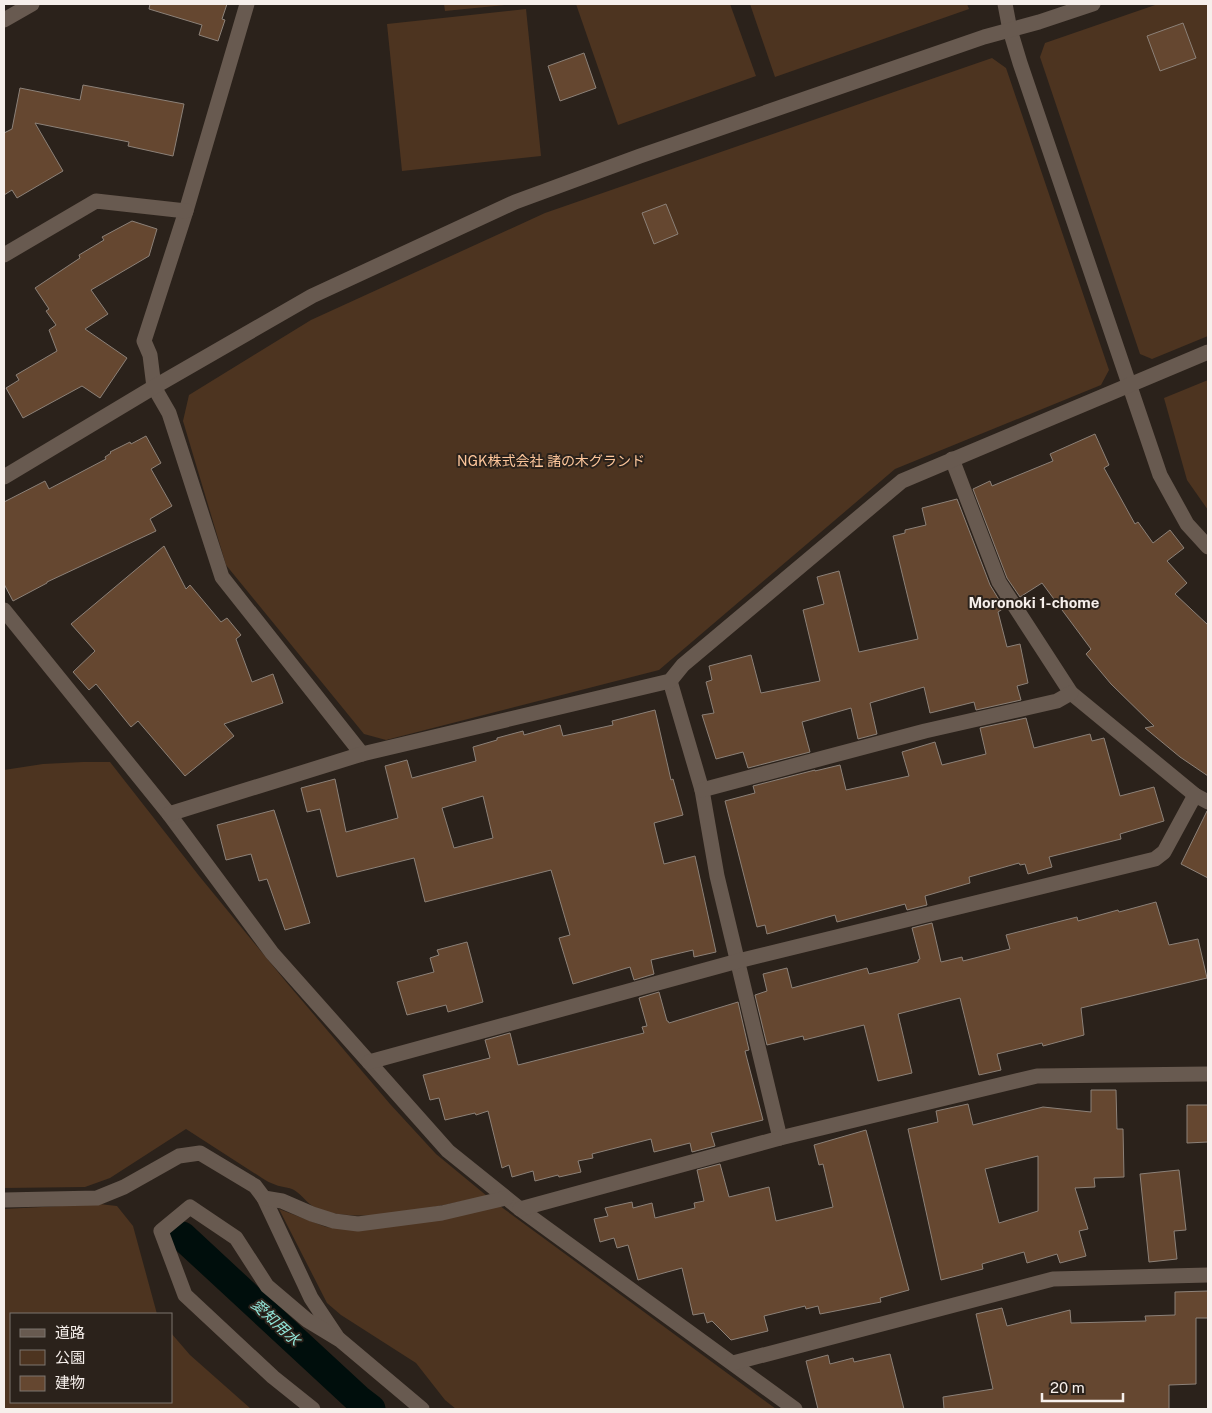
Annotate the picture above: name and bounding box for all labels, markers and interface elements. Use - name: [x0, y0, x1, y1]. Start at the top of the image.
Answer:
- park label: NGK株式会社 諸の木グランド: [457, 453, 645, 469]
- district label: Moronoki 1-chome: [969, 594, 1099, 611]
- water label: 愛知用水: [248, 1295, 305, 1350]
- legend: [10, 1313, 172, 1403]
- text: 道路: [55, 1324, 85, 1341]
- text: 公園: [55, 1349, 85, 1366]
- scale bar: [1042, 1370, 1123, 1402]
- text: 建物: [55, 1374, 85, 1391]
- text: 20 m: [1050, 1379, 1085, 1396]

